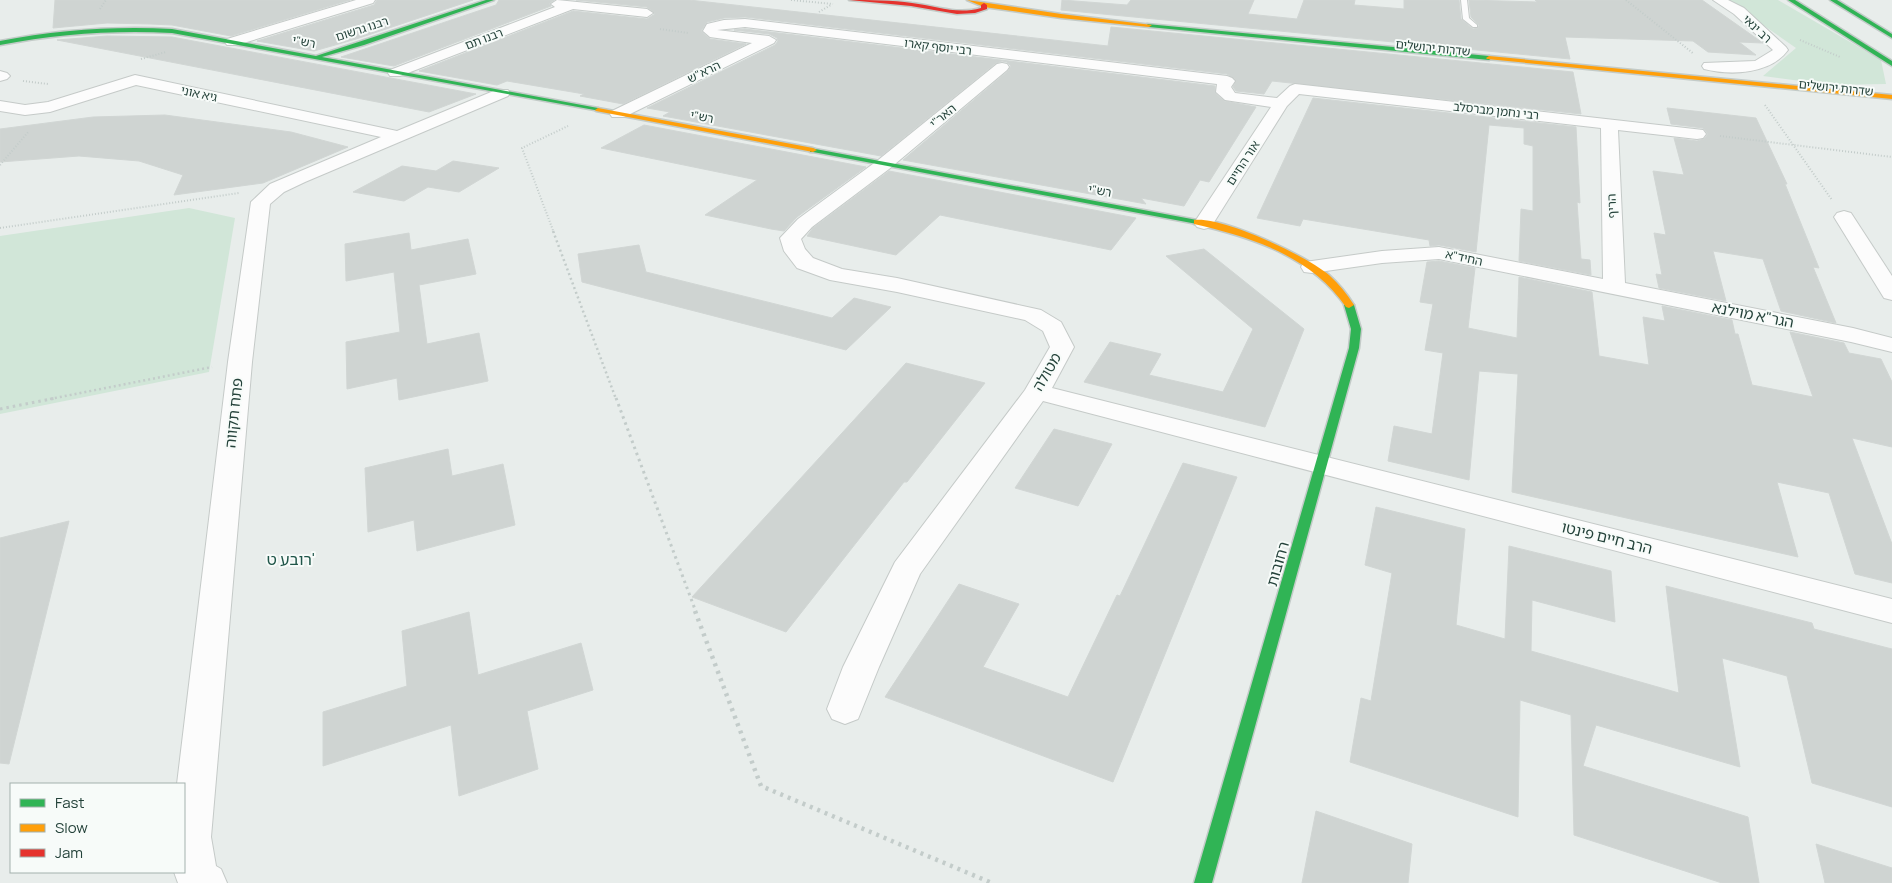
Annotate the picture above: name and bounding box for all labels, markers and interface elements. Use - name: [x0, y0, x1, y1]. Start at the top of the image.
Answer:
- street label: רב ינאי: [1739, 11, 1776, 46]
- street label: רבנו גרשום: [333, 12, 390, 45]
- street label: רבנו תם: [462, 23, 505, 54]
- street label: רש"י: [291, 31, 317, 52]
- street label: רבי יוסף קארו: [903, 34, 973, 59]
- street label: שדרות ירושלים: [1395, 35, 1471, 60]
- street label: הרא"ש: [684, 56, 723, 87]
- street label: שדרות ירושלים: [1798, 75, 1874, 100]
- street label: גיא אוני: [179, 81, 219, 106]
- street label: רבי נחמן מברסלב: [1452, 98, 1540, 123]
- street label: האר"י: [926, 100, 959, 132]
- street label: רש"י: [689, 106, 715, 127]
- street label: אור החיים: [1222, 137, 1264, 188]
- street label: רש"י: [1087, 180, 1113, 201]
- street label: הריף: [1603, 193, 1620, 219]
- street label: החיד"א: [1444, 245, 1484, 270]
- street label: הגר"א מוילנא: [1710, 296, 1796, 333]
- street label: מטולה: [1027, 349, 1066, 395]
- street label: פתח תקווה: [219, 377, 248, 449]
- street label: הרב חיים פינטו: [1560, 516, 1655, 559]
- street label: רחובות: [1261, 539, 1294, 589]
- district label: רובע ט': [267, 548, 315, 570]
- legend: [10, 783, 185, 873]
- text: Fast: [55, 792, 84, 813]
- text: Slow: [55, 817, 88, 838]
- text: Jam: [55, 842, 83, 863]

